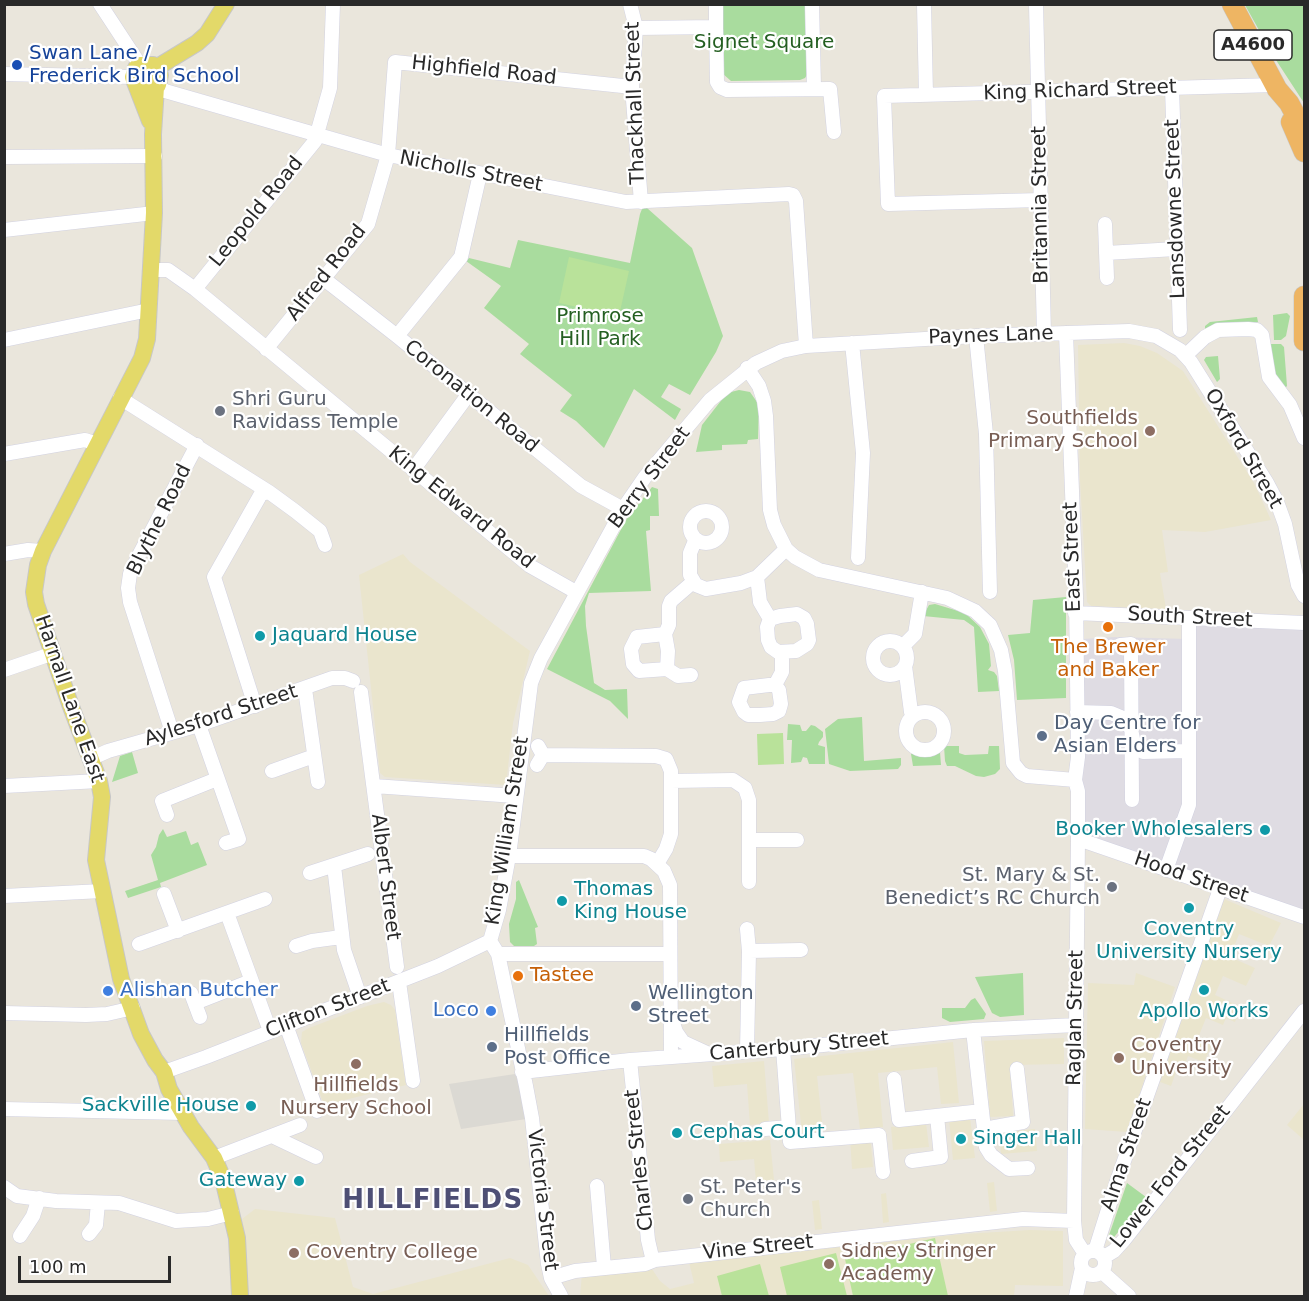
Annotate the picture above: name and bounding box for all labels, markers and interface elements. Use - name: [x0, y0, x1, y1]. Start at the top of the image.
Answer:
- street label: Thackhall Street: [621, 21, 651, 185]
- road number: A4600: [1214, 30, 1292, 60]
- park label: Signet Square: [694, 31, 834, 55]
- place label: Swan Lane / Frederick Bird School: [29, 42, 239, 89]
- street label: Highfield Road: [410, 51, 558, 91]
- marker: Swan Lane / Frederick Bird School: [10, 58, 24, 72]
- street label: King Richard Street: [983, 76, 1177, 106]
- street label: Lansdowne Street: [1161, 119, 1191, 299]
- street label: Britannia Street: [1028, 126, 1054, 284]
- street label: Nicholls Street: [397, 146, 545, 198]
- street label: Leopold Road: [205, 152, 309, 272]
- street label: Alfred Road: [282, 220, 372, 326]
- park label: Primrose Hill Park: [556, 305, 644, 352]
- street label: Paynes Lane: [928, 322, 1054, 350]
- street label: Coronation Road: [399, 335, 543, 459]
- street label: Oxford Street: [1199, 385, 1287, 513]
- place label: Shri Guru Ravidass Temple: [232, 388, 398, 435]
- marker: Shri Guru Ravidass Temple: [213, 404, 227, 418]
- place label: Southfields Primary School: [988, 407, 1138, 454]
- street label: Berry Street: [604, 422, 696, 534]
- marker: Southfields Primary School: [1143, 424, 1157, 438]
- street label: King Edward Road: [383, 442, 539, 574]
- street label: Blythe Road: [123, 461, 197, 579]
- street label: East Street: [1059, 501, 1087, 613]
- street label: South Street: [1127, 603, 1253, 633]
- street label: Harnall Lane East: [29, 612, 109, 786]
- marker: The Brewer and Baker: [1101, 620, 1115, 634]
- place label: Jaquard House: [272, 624, 417, 648]
- marker: Jaquard House: [253, 629, 267, 643]
- place label: The Brewer and Baker: [1051, 636, 1165, 683]
- street label: Aylesford Street: [141, 680, 301, 752]
- place label: Day Centre for Asian Elders: [1054, 712, 1201, 759]
- marker: Day Centre for Asian Elders: [1035, 729, 1049, 743]
- street label: King William Street: [481, 735, 535, 927]
- street label: Albert Street: [365, 812, 405, 942]
- place label: Booker Wholesalers: [1055, 818, 1253, 842]
- marker: Booker Wholesalers: [1258, 823, 1272, 837]
- street label: Hood Street: [1131, 847, 1251, 909]
- place label: St. Mary & St. Benedict’s RC Church: [885, 864, 1100, 911]
- place label: Thomas King House: [574, 878, 687, 925]
- marker: St. Mary & St. Benedict’s RC Church: [1105, 880, 1119, 894]
- marker: Thomas King House: [555, 894, 569, 908]
- marker: Coventry University Nursery: [1182, 901, 1196, 915]
- place label: Coventry University Nursery: [1096, 918, 1282, 965]
- street label: Raglan Street: [1063, 950, 1089, 1086]
- place label: Tastee: [530, 964, 594, 988]
- marker: Tastee: [511, 969, 525, 983]
- street label: Clifton Street: [262, 974, 394, 1044]
- place label: Alishan Butcher: [120, 979, 278, 1003]
- place label: Wellington Street: [648, 982, 754, 1029]
- marker: Apollo Works: [1197, 983, 1211, 997]
- marker: Alishan Butcher: [101, 984, 115, 998]
- place label: Loco: [433, 999, 479, 1023]
- marker: Wellington Street: [629, 999, 643, 1013]
- place label: Apollo Works: [1139, 1000, 1269, 1024]
- marker: Loco: [484, 1004, 498, 1018]
- place label: Hillfields Post Office: [504, 1024, 611, 1071]
- street label: Canterbury Street: [708, 1027, 890, 1067]
- place label: Coventry University: [1131, 1034, 1232, 1081]
- marker: Hillfields Post Office: [485, 1040, 499, 1054]
- marker: Coventry University: [1112, 1051, 1126, 1065]
- marker: Hillfields Nursery School: [349, 1057, 363, 1071]
- place label: Hillfields Nursery School: [280, 1074, 432, 1121]
- street label: Charles Street: [621, 1088, 659, 1232]
- place label: Sackville House: [82, 1094, 239, 1118]
- street label: Alma Street: [1096, 1095, 1158, 1215]
- marker: Sackville House: [244, 1099, 258, 1113]
- street label: Lower Ford Street: [1106, 1101, 1236, 1253]
- place label: Cephas Court: [689, 1121, 825, 1145]
- marker: Cephas Court: [670, 1126, 684, 1140]
- place label: Singer Hall: [973, 1127, 1082, 1151]
- street label: Victoria Street: [521, 1128, 563, 1272]
- marker: Singer Hall: [954, 1132, 968, 1146]
- place label: Gateway: [199, 1169, 287, 1193]
- marker: Gateway: [292, 1174, 306, 1188]
- place label: St. Peter's Church: [700, 1176, 801, 1223]
- district label: HILLFIELDS: [342, 1185, 524, 1217]
- marker: St. Peter's Church: [681, 1192, 695, 1206]
- street label: Vine Street: [702, 1230, 814, 1266]
- place label: Sidney Stringer Academy: [841, 1240, 995, 1287]
- place label: Coventry College: [306, 1241, 478, 1265]
- scale bar: [21, 1244, 174, 1282]
- marker: Coventry College: [287, 1246, 301, 1260]
- text: 100 m: [29, 1256, 87, 1277]
- marker: Sidney Stringer Academy: [822, 1257, 836, 1271]

